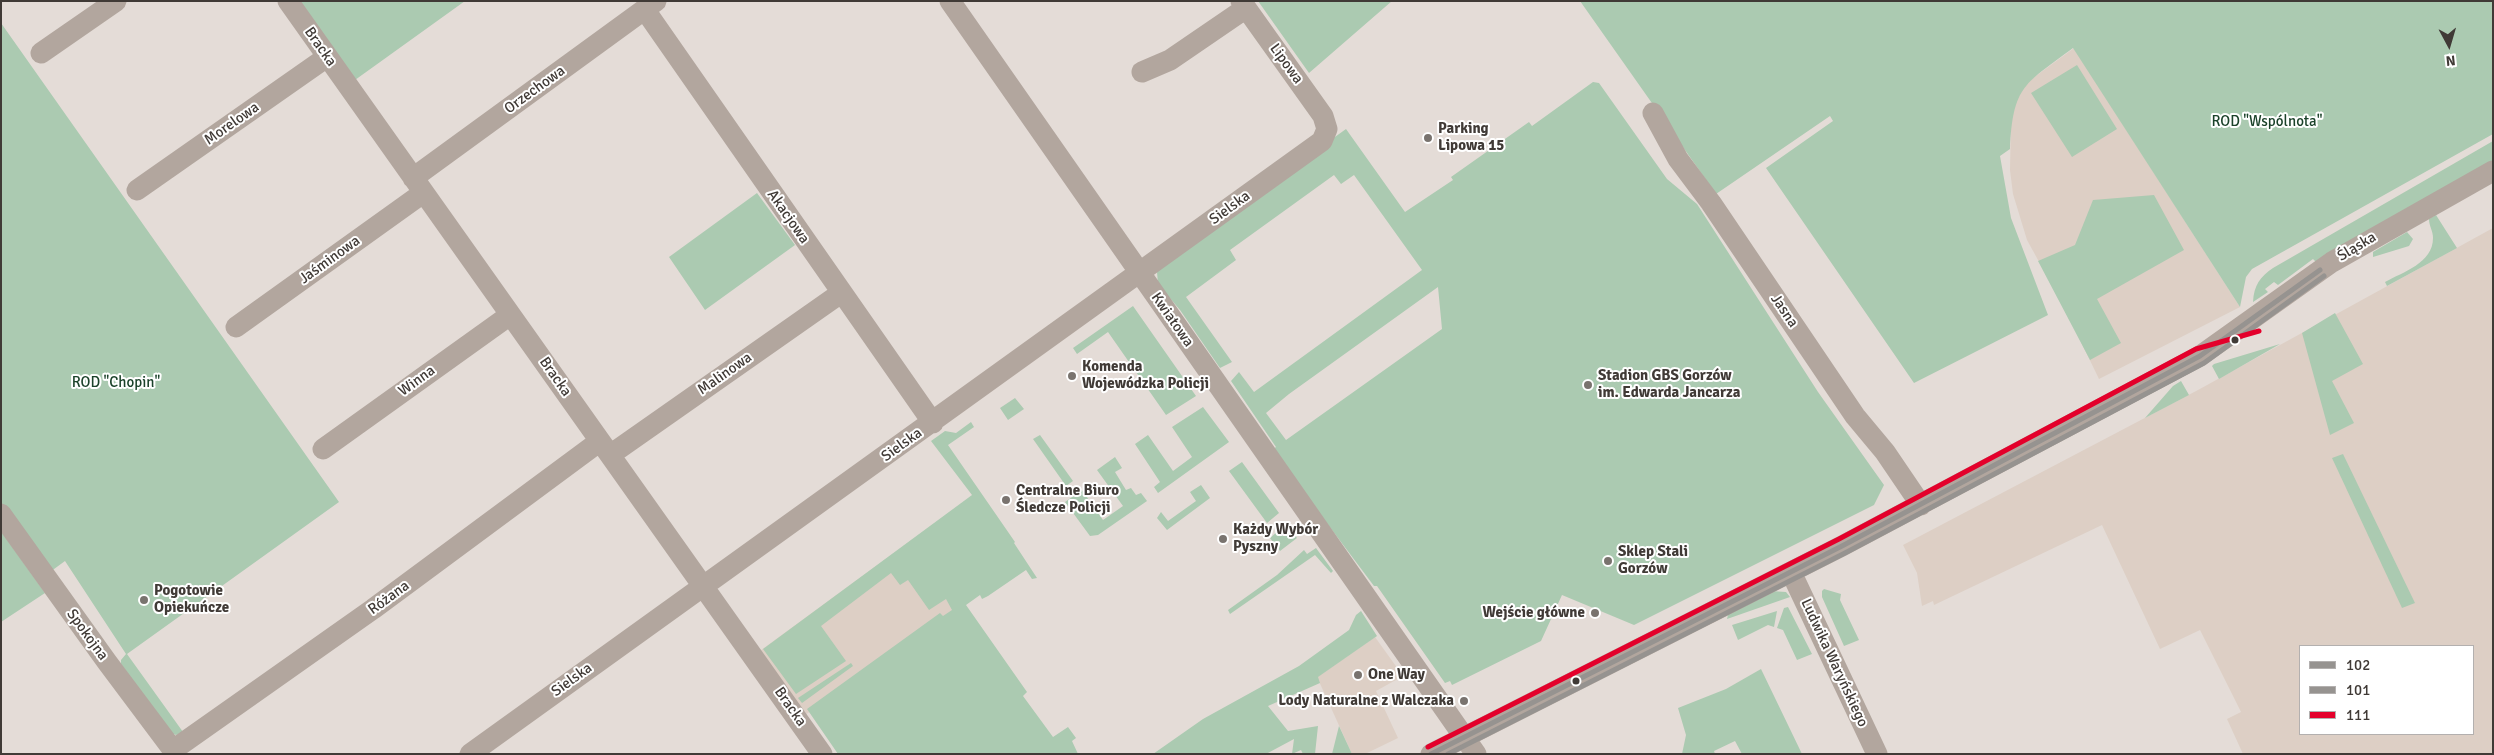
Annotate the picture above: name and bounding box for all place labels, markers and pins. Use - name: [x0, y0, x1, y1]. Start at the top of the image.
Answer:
- place label: Parking Lipowa 15: [1438, 120, 1504, 155]
- marker: Parking Lipowa 15: [1422, 132, 1434, 144]
- unlabelled marker: [2230, 335, 2240, 345]
- place label: Komenda Wojewódzka Policji: [1082, 358, 1209, 393]
- place label: Stadion GBS Gorzów im. Edwarda Jancarza: [1598, 367, 1740, 402]
- marker: Komenda Wojewódzka Policji: [1066, 370, 1078, 382]
- marker: Stadion GBS Gorzów im. Edwarda Jancarza: [1582, 379, 1594, 391]
- place label: Centralne Biuro Śledcze Policji: [1016, 482, 1119, 517]
- marker: Centralne Biuro Śledcze Policji: [1000, 494, 1012, 506]
- place label: Każdy Wybór Pyszny: [1233, 521, 1318, 556]
- marker: Każdy Wybór Pyszny: [1217, 533, 1229, 545]
- place label: Sklep Stali Gorzów: [1618, 543, 1688, 578]
- marker: Sklep Stali Gorzów: [1602, 555, 1614, 567]
- place label: Pogotowie Opiekuńcze: [154, 582, 229, 617]
- marker: Pogotowie Opiekuńcze: [138, 594, 150, 606]
- place label: Wejście główne: [1483, 604, 1585, 622]
- marker: Wejście główne: [1589, 607, 1601, 619]
- place label: One Way: [1368, 666, 1425, 684]
- marker: One Way: [1352, 669, 1364, 681]
- unlabelled marker: [1571, 676, 1581, 686]
- place label: Lody Naturalne z Walczaka: [1278, 692, 1454, 710]
- marker: Lody Naturalne z Walczaka: [1458, 695, 1470, 707]

